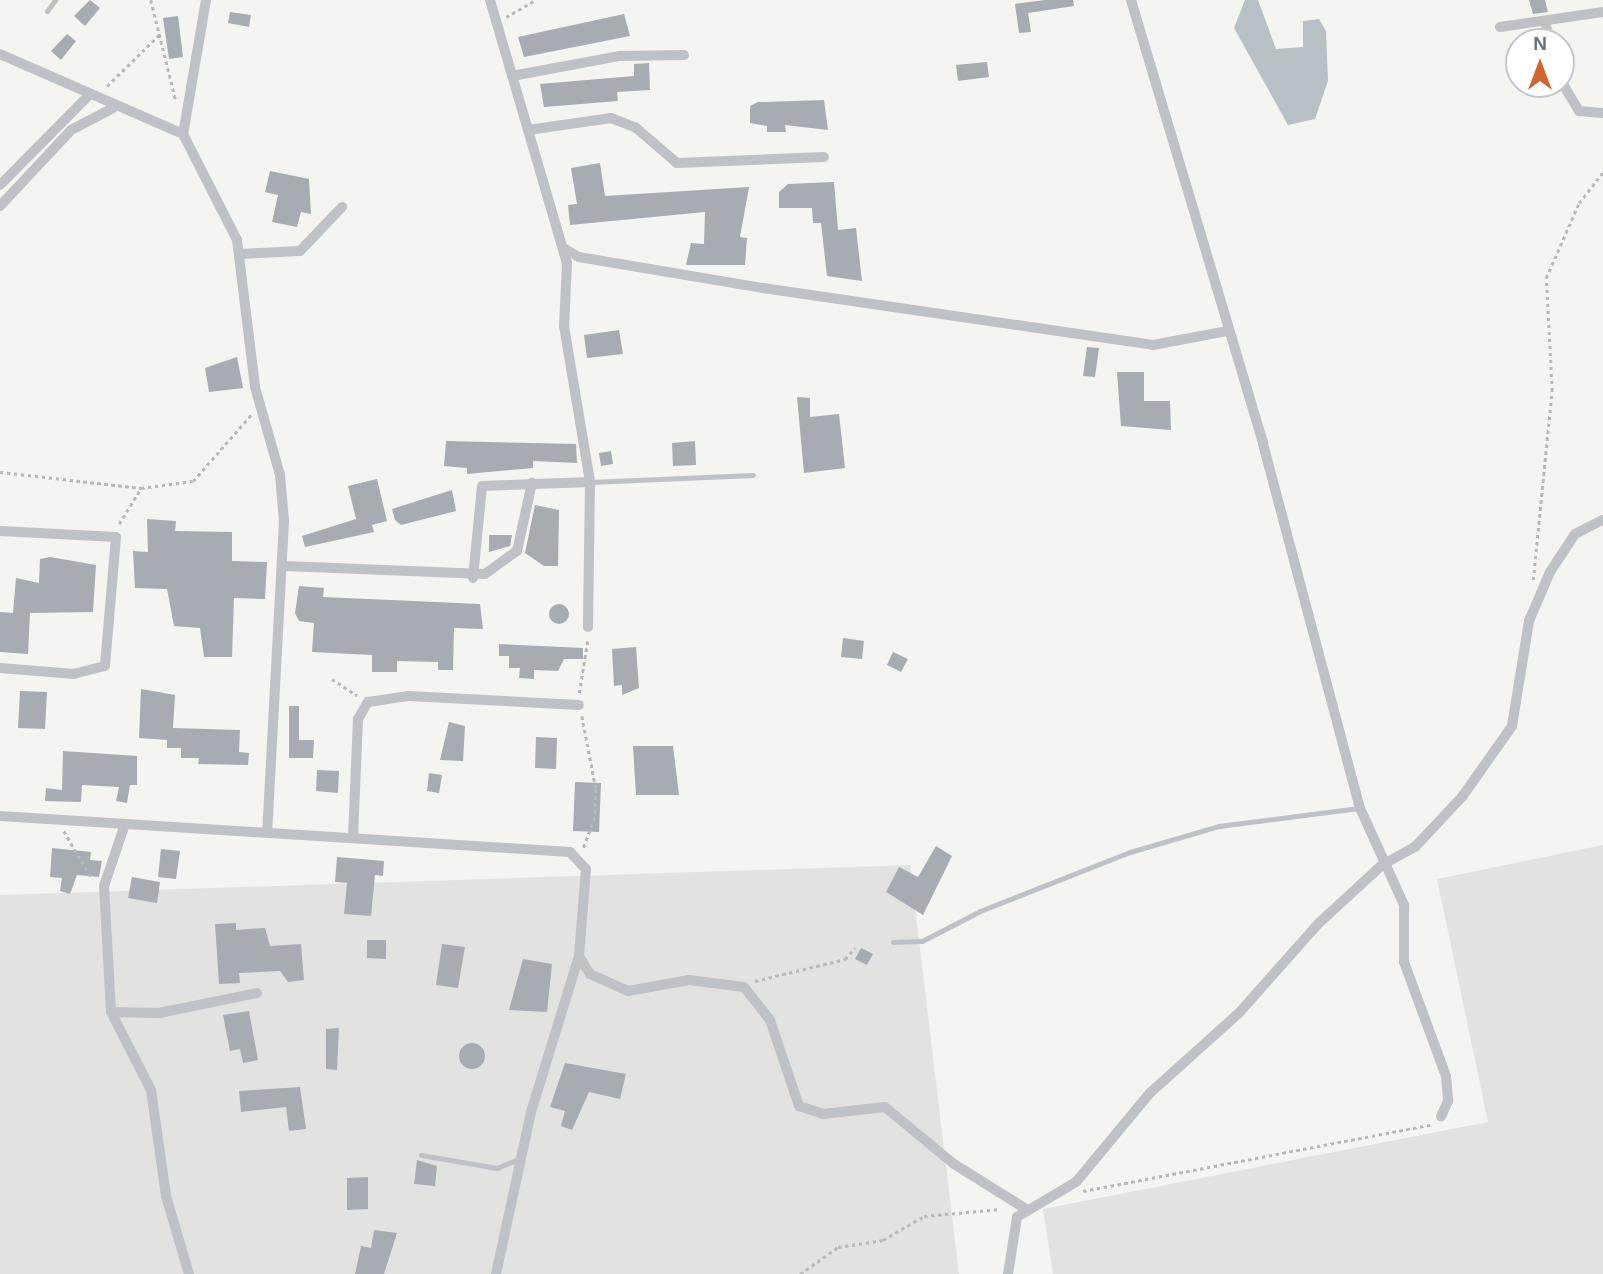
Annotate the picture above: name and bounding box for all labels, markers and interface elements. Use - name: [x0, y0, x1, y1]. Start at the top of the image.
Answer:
- north arrow: [1505, 28, 1575, 98]
- text: N: [1533, 33, 1547, 54]

